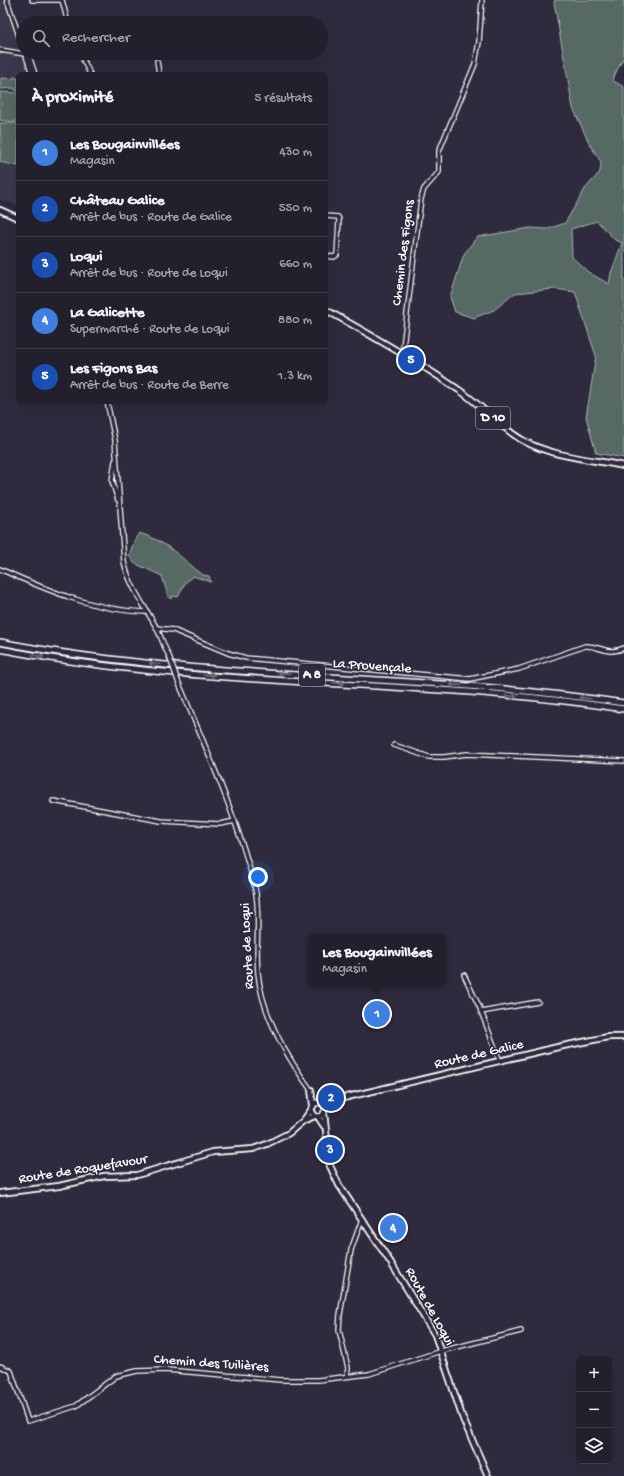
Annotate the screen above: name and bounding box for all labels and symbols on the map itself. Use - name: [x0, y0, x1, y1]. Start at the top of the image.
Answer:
- street label: Chemin des Figons: [389, 198, 419, 307]
- pin: 5: [398, 345, 424, 375]
- road number: D 10: [476, 407, 510, 429]
- one-way arrow: [31, 652, 44, 660]
- street label: La Provençale: [332, 656, 413, 678]
- one-way arrow: [149, 660, 162, 668]
- road number: A 8: [299, 664, 325, 686]
- one-way arrow: [278, 670, 291, 677]
- one-way arrow: [202, 671, 215, 678]
- one-way arrow: [332, 680, 345, 687]
- one-way arrow: [450, 681, 463, 688]
- one-way arrow: [504, 692, 517, 699]
- one-way arrow: [579, 694, 592, 701]
- your location: [248, 867, 268, 887]
- street label: Route de Loqui: [237, 902, 259, 990]
- pin: 1: [364, 999, 390, 1029]
- street label: Route de Galice: [433, 1036, 526, 1074]
- pin: 2: [318, 1083, 344, 1113]
- pin: 3: [317, 1135, 343, 1165]
- street label: Route de Roquefavour: [17, 1151, 150, 1189]
- pin: 4: [380, 1213, 406, 1243]
- street label: Route de Loqui: [401, 1265, 457, 1349]
- street label: Chemin des Tuilières: [153, 1352, 270, 1377]

